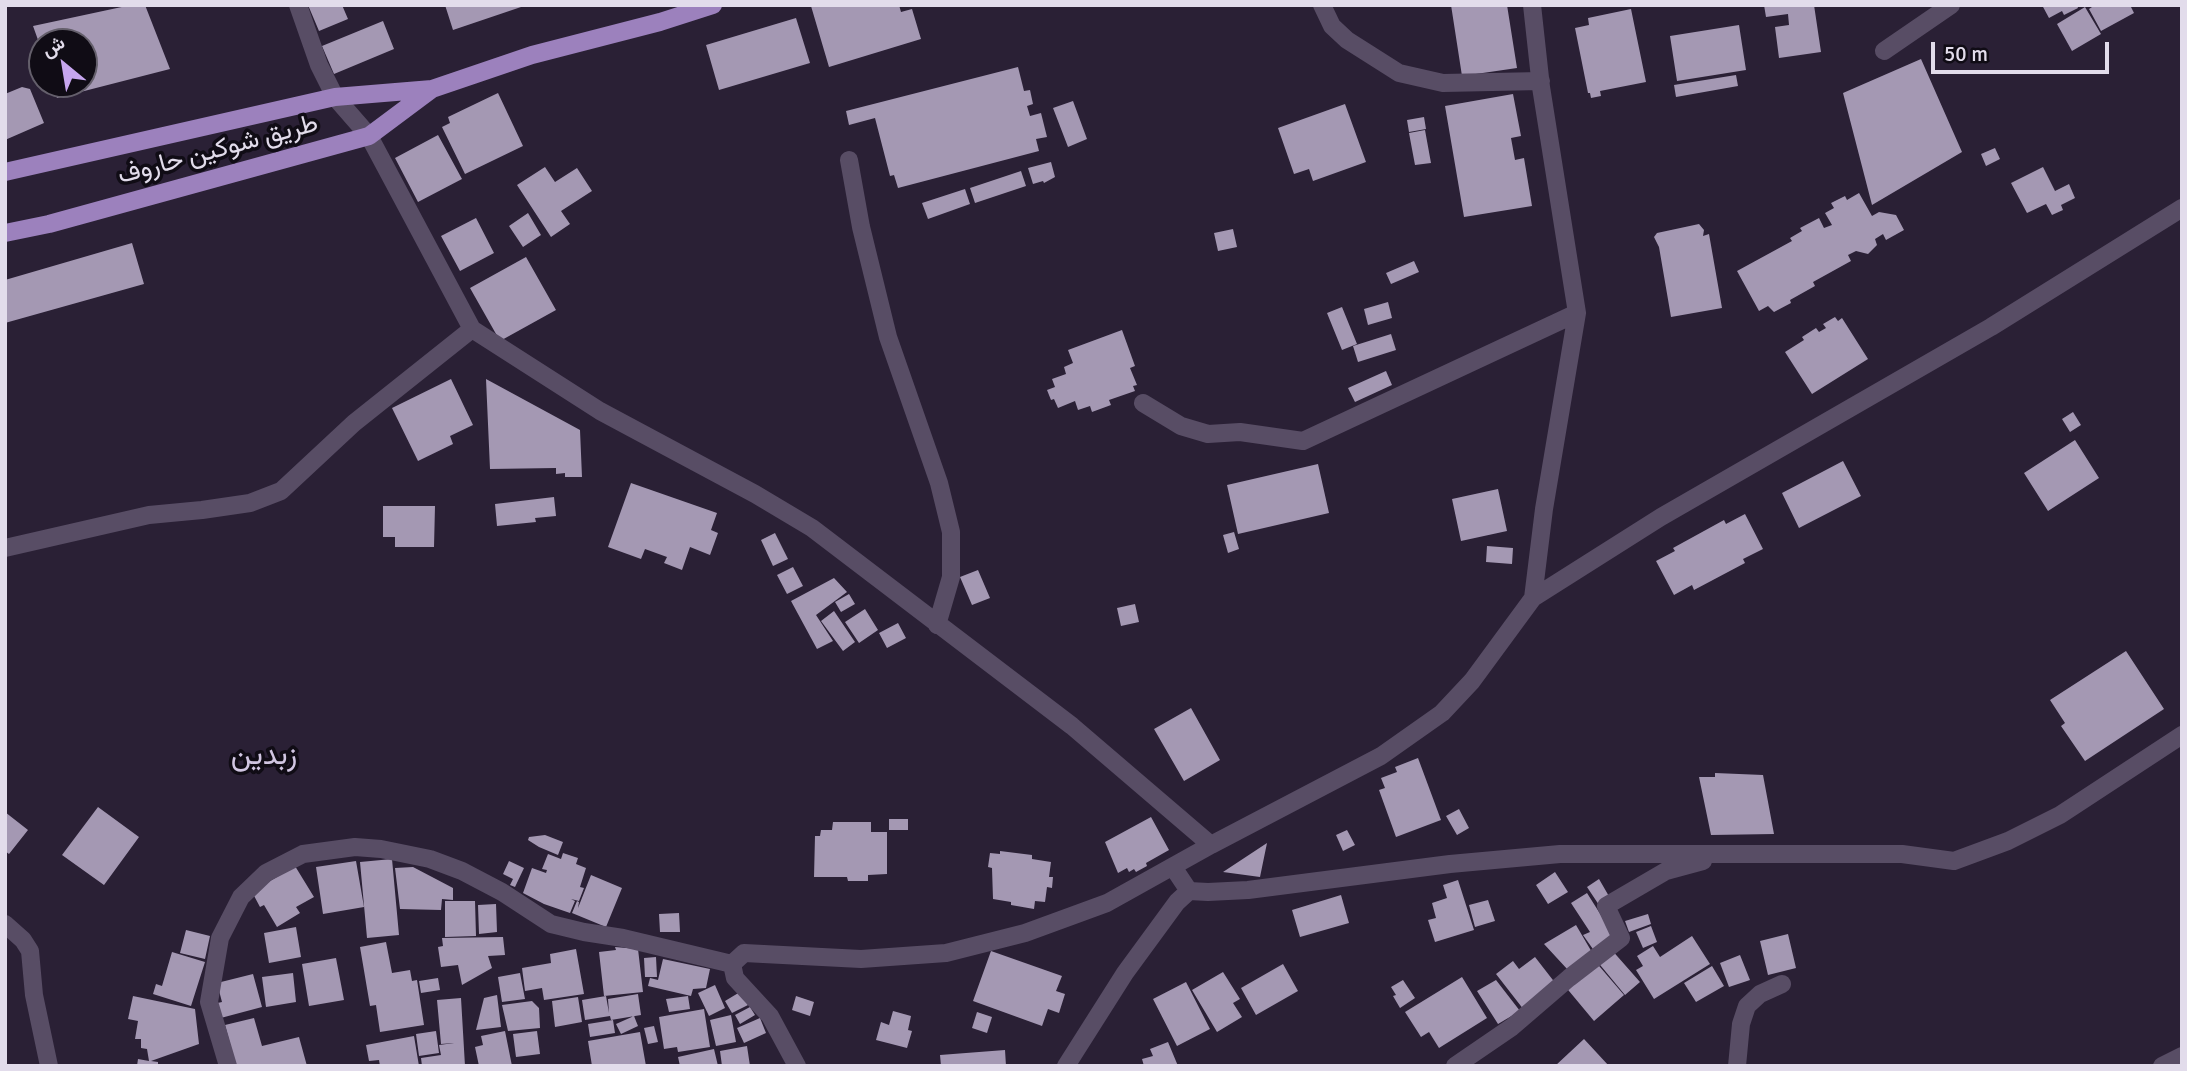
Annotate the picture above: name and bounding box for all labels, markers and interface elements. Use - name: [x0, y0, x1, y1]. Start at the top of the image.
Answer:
- north arrow: [28, 28, 98, 98]
- scale bar: [1935, 28, 2114, 72]
- text: ش: [38, 30, 69, 63]
- text: 50 m: [1944, 41, 1988, 67]
- street label: طريق شوكين حاروف: [114, 108, 322, 192]
- district label: زبدين: [231, 738, 297, 774]

